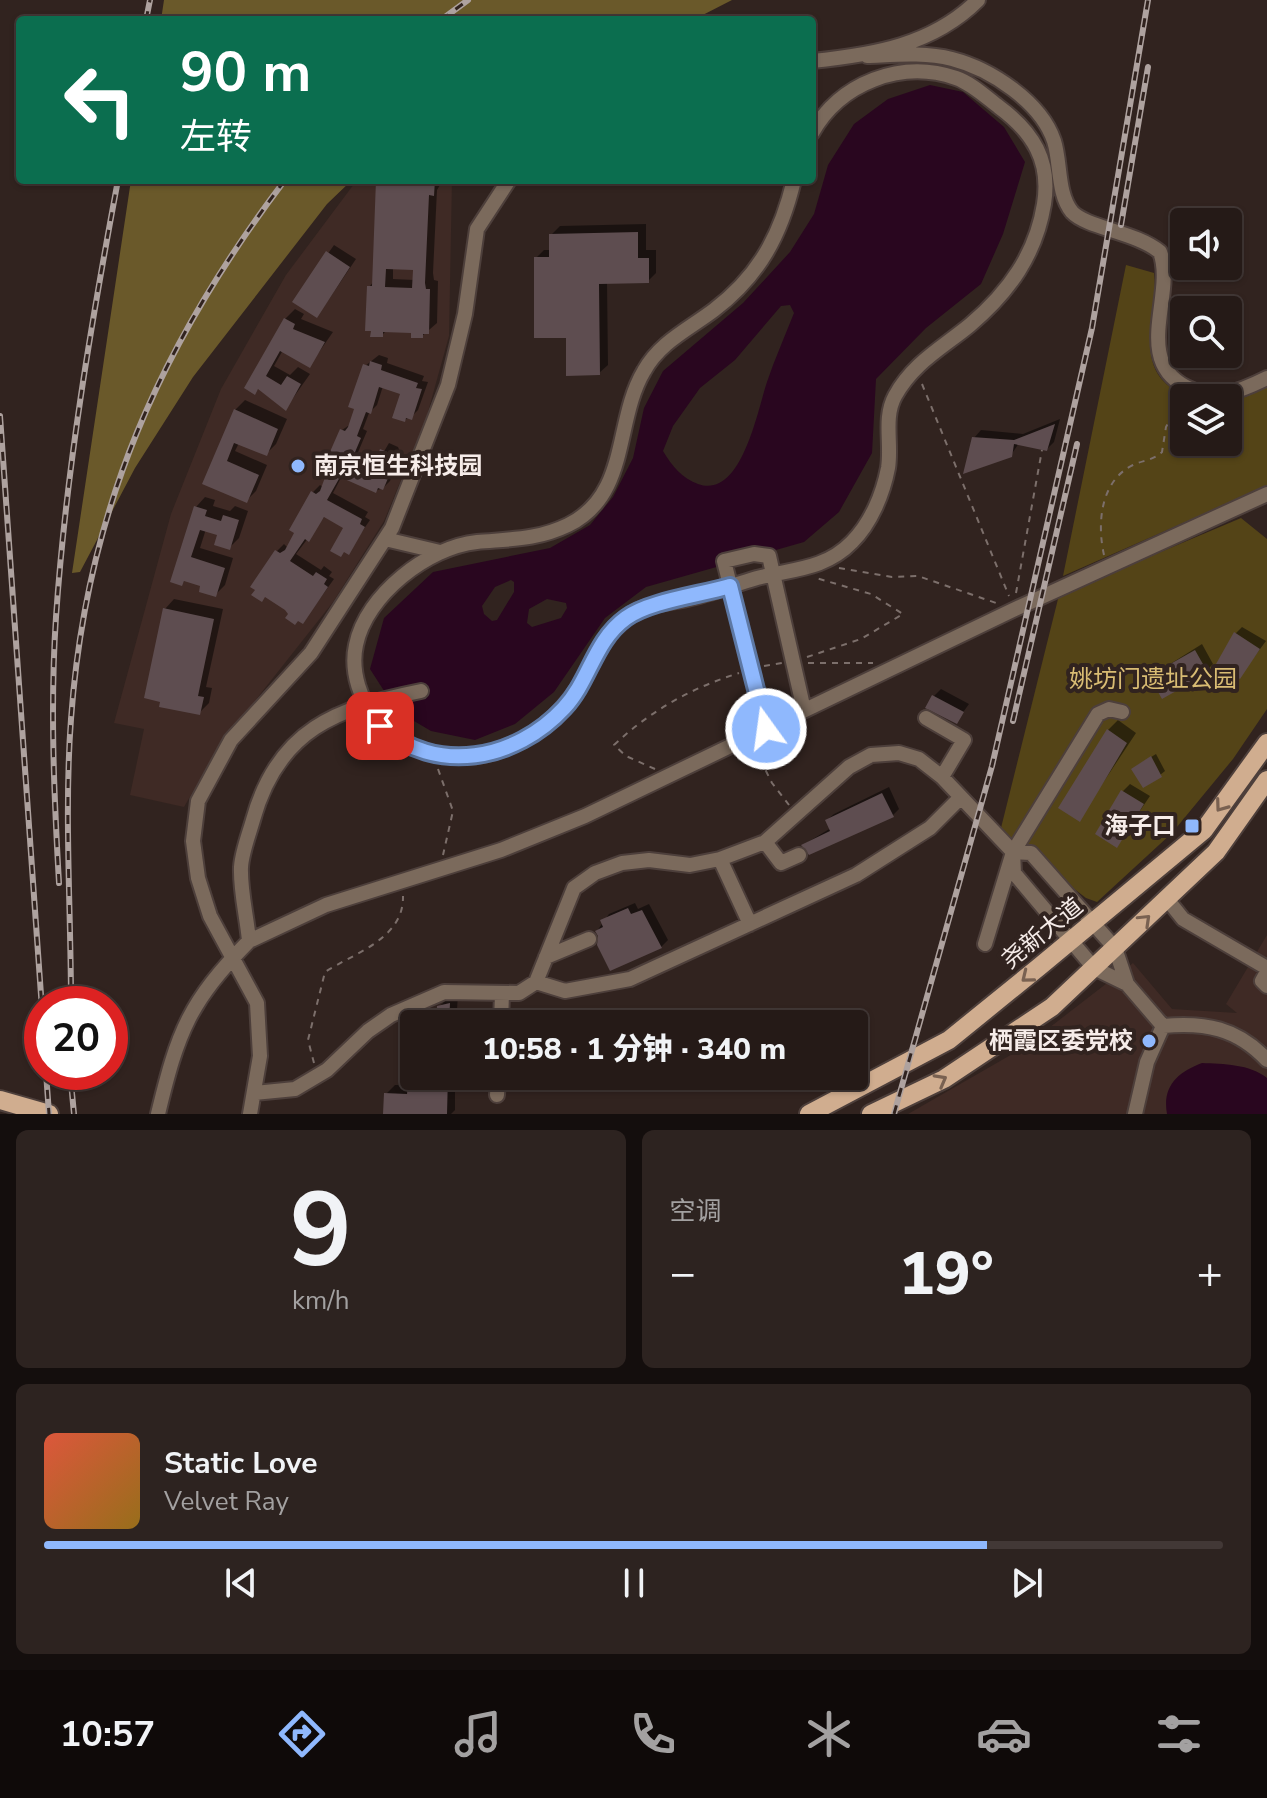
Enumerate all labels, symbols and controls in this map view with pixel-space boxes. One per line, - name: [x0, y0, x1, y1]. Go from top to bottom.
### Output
- text: 90 m: [180, 34, 311, 111]
- icon: left: [48, 48, 152, 152]
- text: 左转: [180, 113, 252, 162]
- map controls: [1170, 208, 1242, 456]
- button: sound: [1170, 208, 1242, 280]
- button: search: [1170, 296, 1242, 368]
- button: layers: [1170, 384, 1242, 456]
- place label: 南京恒生科技园: [314, 450, 482, 482]
- marker: 南京恒生科技园: [289, 457, 307, 475]
- park label: 姚坊门遗址公园: [1069, 663, 1237, 695]
- position arrow: [724, 687, 808, 771]
- pin: [346, 692, 414, 760]
- icon: arrive: [358, 704, 402, 748]
- one-way arrow: [1217, 797, 1231, 812]
- place label: 海子口: [1104, 810, 1176, 842]
- marker: 海子口: [1183, 817, 1201, 835]
- street label: 尧新大道: [995, 890, 1089, 976]
- one-way arrow: [1135, 915, 1150, 929]
- one-way arrow: [1022, 967, 1036, 982]
- speed limit sign: 20: [24, 986, 128, 1090]
- place label: 栖霞区委党校: [989, 1025, 1133, 1057]
- text: 10:58 · 1 分钟 · 340 m: [482, 1029, 786, 1070]
- marker: 栖霞区委党校: [1140, 1032, 1158, 1050]
- one-way arrow: [932, 1074, 946, 1090]
- text: 9: [290, 1160, 352, 1302]
- text: 空调: [670, 1194, 722, 1229]
- text: 19°: [899, 1233, 994, 1315]
- text: −: [670, 1244, 696, 1304]
- text: +: [1197, 1244, 1223, 1304]
- text: km/h: [292, 1283, 349, 1318]
- text: Static Love: [164, 1443, 318, 1484]
- text: Velvet Ray: [164, 1484, 289, 1519]
- icon: previous: [219, 1561, 263, 1605]
- icon: pause: [612, 1561, 656, 1605]
- icon: next: [1005, 1561, 1049, 1605]
- icon: directions: [274, 1706, 330, 1762]
- icon: music: [450, 1706, 506, 1762]
- icon: phone: [625, 1706, 681, 1762]
- icon: climate: [801, 1706, 857, 1762]
- icon: car: [976, 1706, 1032, 1762]
- icon: filters: [1151, 1706, 1207, 1762]
- text: 10:57: [60, 1710, 155, 1759]

